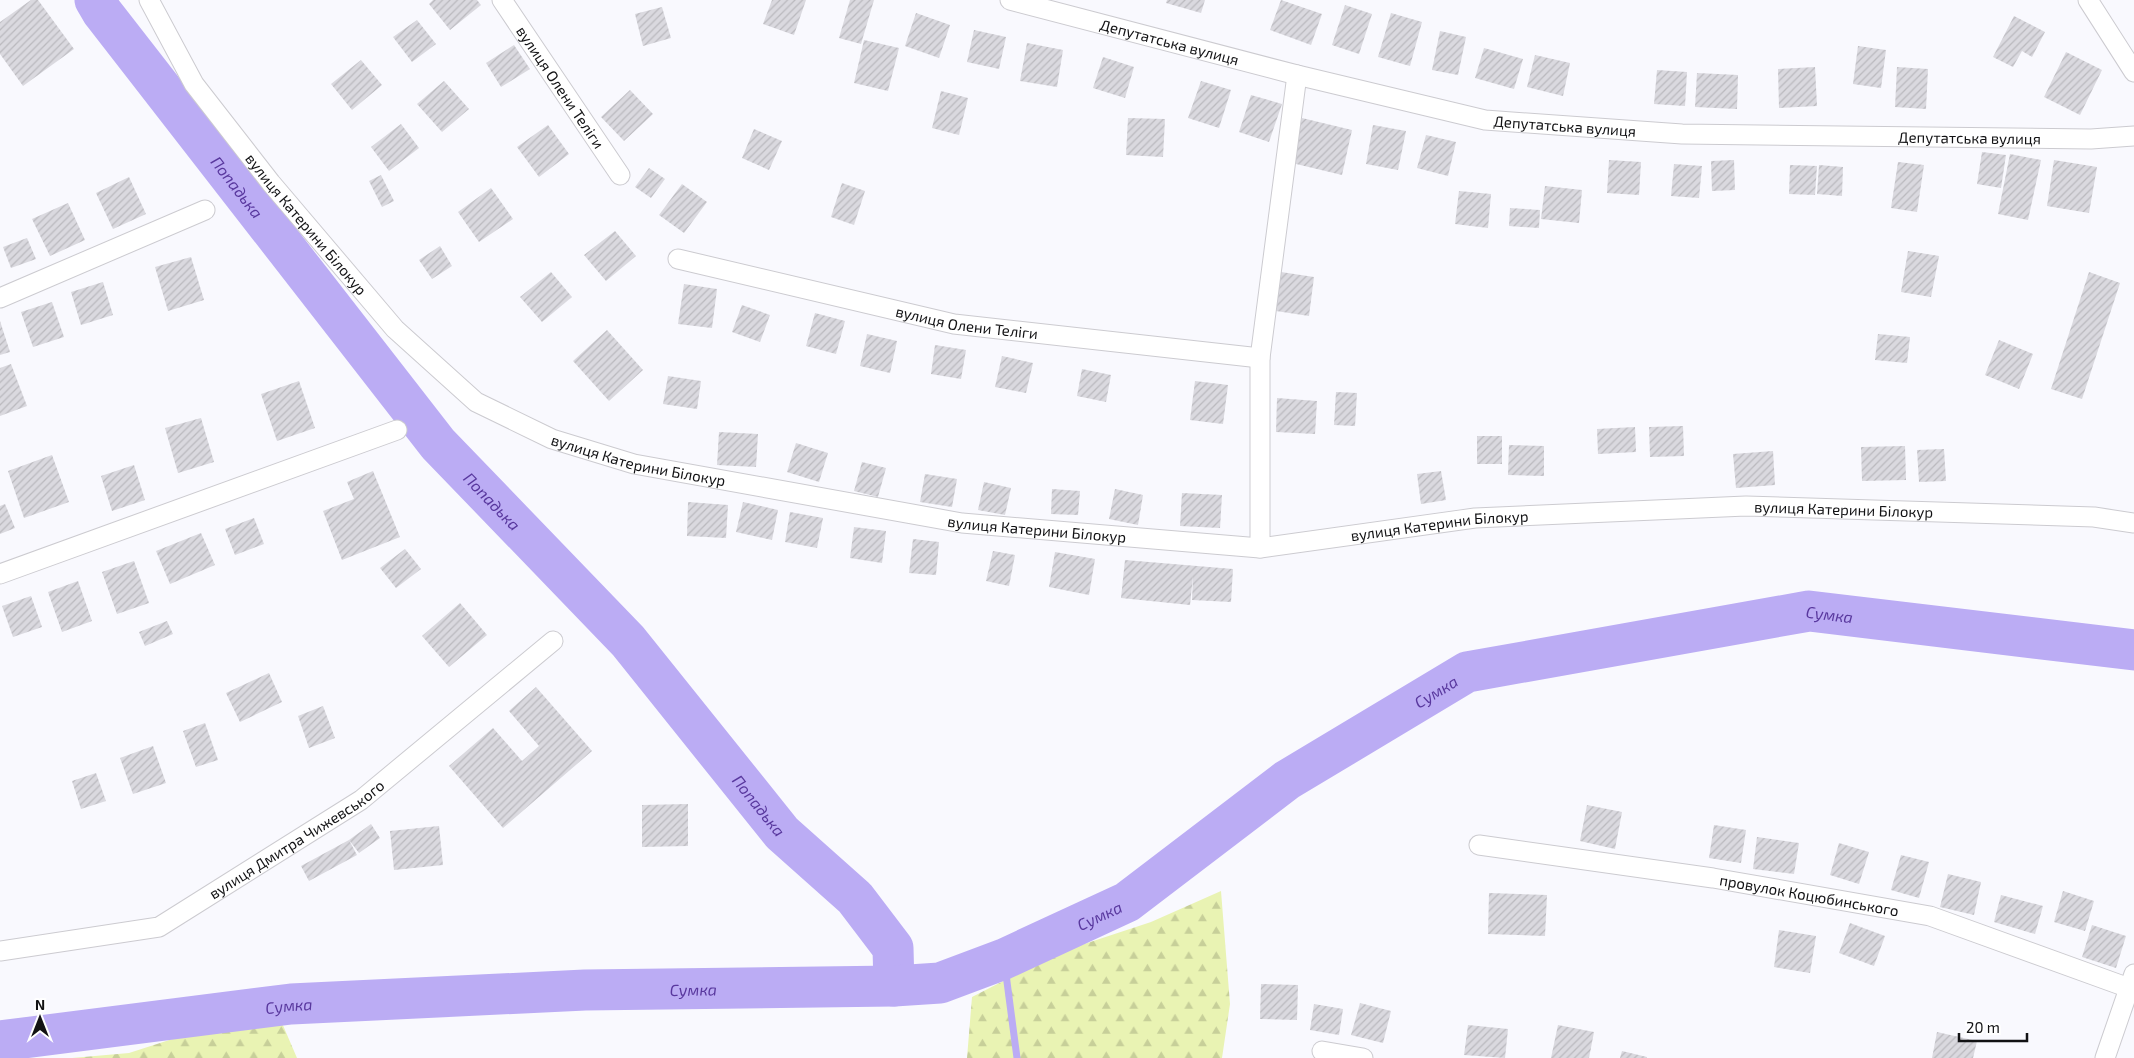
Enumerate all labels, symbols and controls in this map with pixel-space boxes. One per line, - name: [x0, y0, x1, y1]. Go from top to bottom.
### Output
- street label: Депутатська вулиця: [1098, 15, 1241, 68]
- street label: вулиця Олени Теліги: [513, 22, 608, 152]
- street label: Депутатська вулиця: [1493, 112, 1637, 140]
- street label: Депутатська вулиця: [1898, 128, 2041, 148]
- street label: вулиця Катерини Білокур: [242, 150, 371, 298]
- water label: Попадька: [208, 152, 268, 221]
- street label: вулиця Олени Теліги: [894, 302, 1039, 342]
- street label: вулиця Катерини Білокур: [549, 430, 727, 489]
- water label: Попадька: [460, 468, 525, 534]
- street label: вулиця Катерини Білокур: [1754, 497, 1934, 522]
- street label: вулиця Катерини Білокур: [1349, 507, 1529, 544]
- street label: вулиця Катерини Білокур: [946, 512, 1127, 546]
- water label: Сумка: [1805, 601, 1854, 626]
- water label: Сумка: [1410, 671, 1461, 711]
- water label: Попадька: [729, 770, 790, 839]
- street label: вулиця Дмитра Чижевського: [206, 776, 388, 902]
- street label: провулок Коцюбинського: [1718, 870, 1900, 919]
- water label: Сумка: [1074, 896, 1125, 933]
- water label: Сумка: [670, 979, 717, 998]
- north arrow: [15, 993, 65, 1043]
- water label: Сумка: [264, 993, 313, 1017]
- text: N: [35, 996, 45, 1013]
- scale bar: [1959, 1010, 2026, 1042]
- text: 20 m: [1966, 1018, 2000, 1036]

